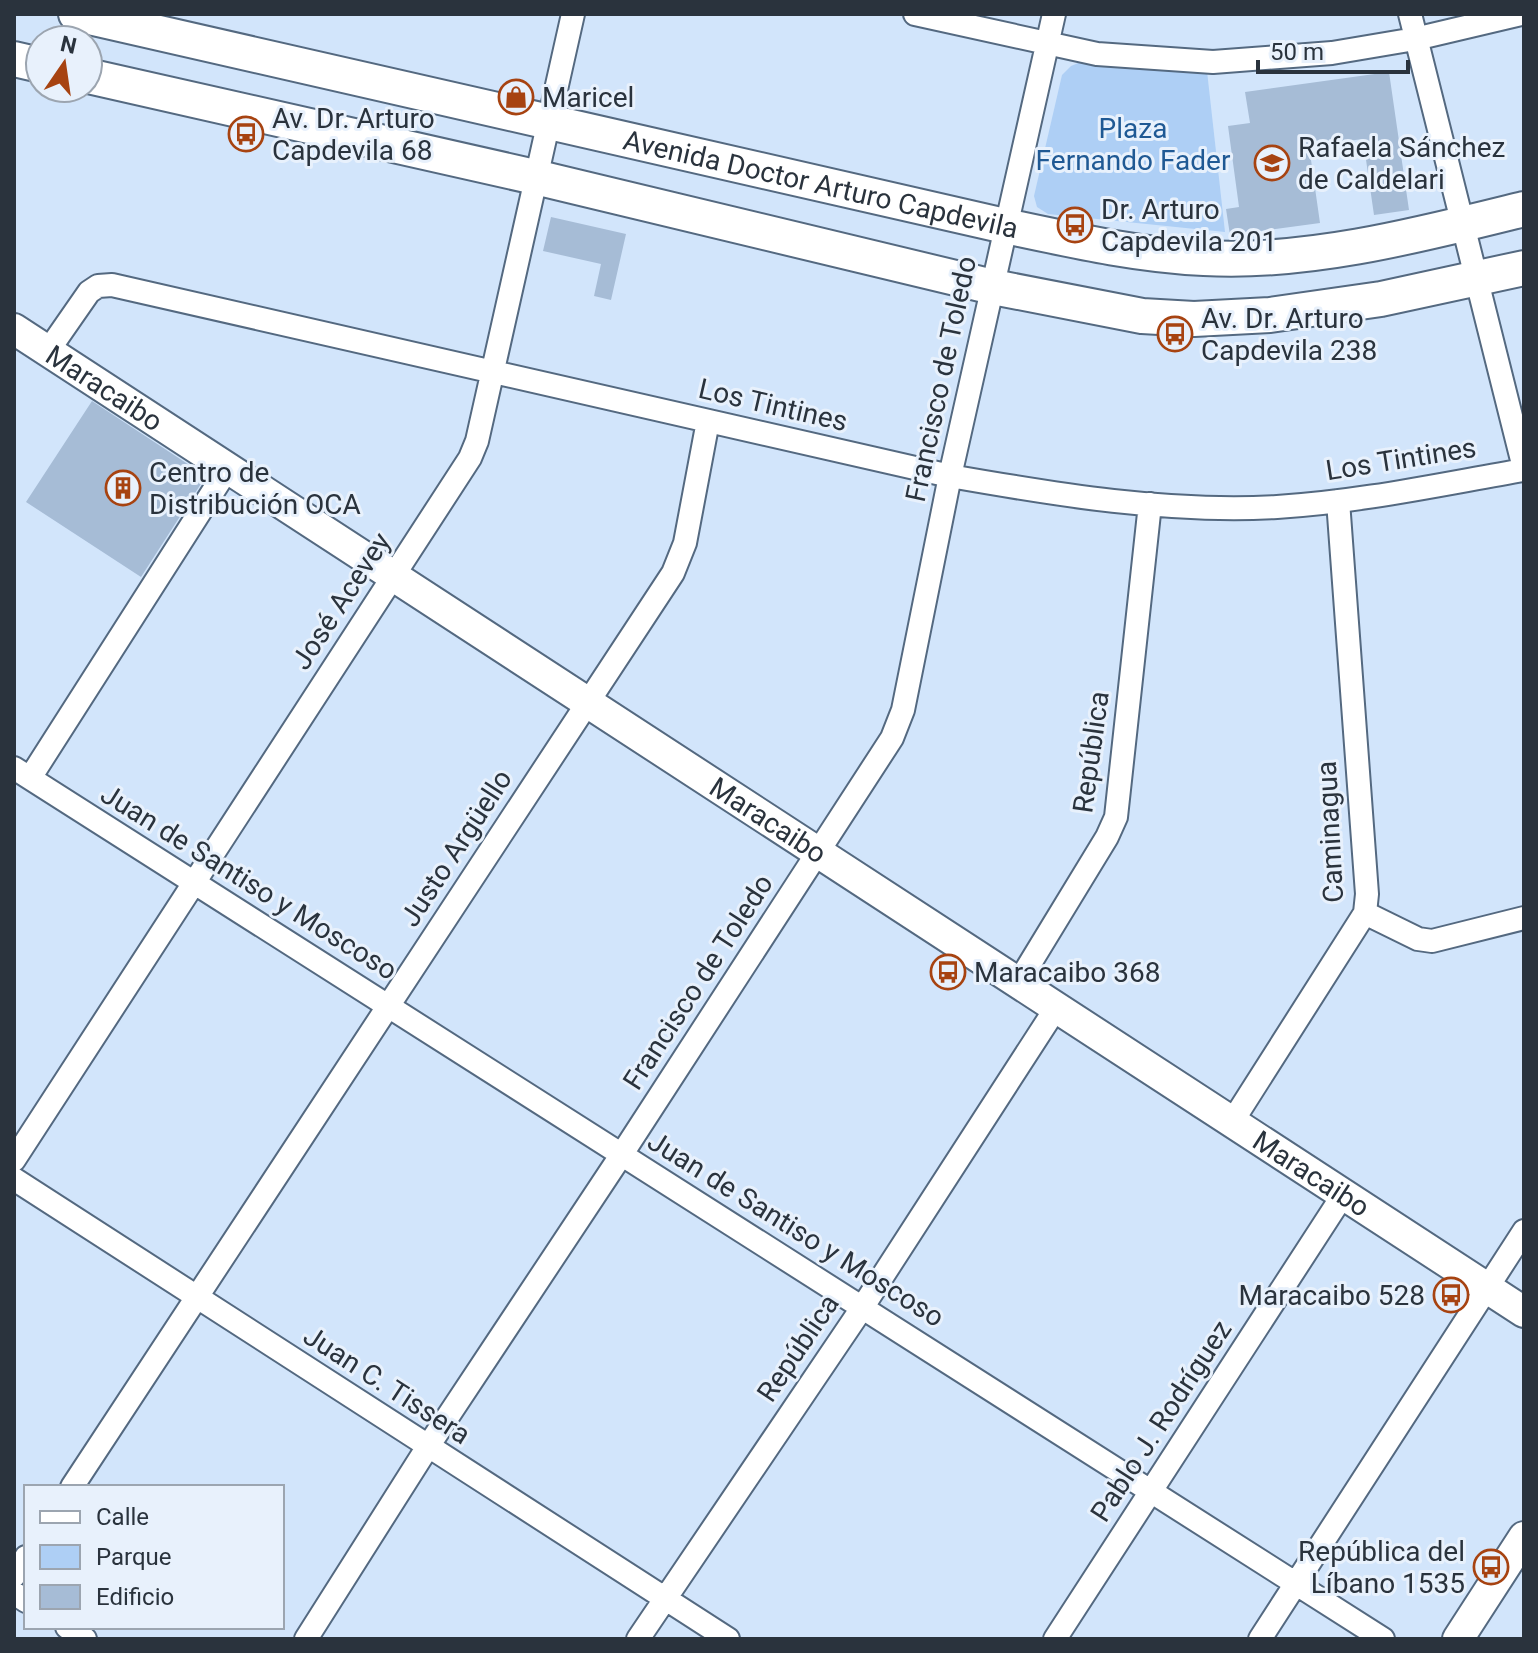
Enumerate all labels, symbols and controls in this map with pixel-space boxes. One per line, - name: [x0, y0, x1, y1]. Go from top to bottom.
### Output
- north arrow: [24, 24, 104, 104]
- scale bar: [1258, 24, 1408, 74]
- text: N: [58, 31, 79, 59]
- text: 50 m: [1270, 38, 1324, 66]
- shop icon: Maricel: [497, 78, 535, 116]
- place label: Maricel: [542, 81, 634, 114]
- place label: Av. Dr. Arturo Capdevila 68: [272, 102, 435, 167]
- park label: Plaza Fernando Fader: [1036, 112, 1231, 177]
- bus stop icon: Av. Dr. Arturo Capdevila 68: [227, 115, 265, 153]
- street label: Avenida Doctor Arturo Capdevila: [620, 123, 1021, 245]
- place label: Rafaela Sánchez de Caldelari: [1298, 131, 1505, 196]
- school or university icon: Rafaela Sánchez de Caldelari: [1253, 144, 1291, 182]
- place label: Dr. Arturo Capdevila 201: [1101, 193, 1277, 258]
- bus stop icon: Dr. Arturo Capdevila 201: [1056, 206, 1094, 244]
- street label: Francisco de Toledo: [899, 253, 983, 505]
- place label: Av. Dr. Arturo Capdevila 238: [1201, 302, 1377, 367]
- bus stop icon: Av. Dr. Arturo Capdevila 238: [1156, 315, 1194, 353]
- street label: Maracaibo: [40, 338, 169, 438]
- street label: Los Tintines: [695, 372, 851, 438]
- street label: Los Tintines: [1324, 431, 1478, 487]
- place label: Centro de Distribución OCA: [149, 456, 361, 521]
- building icon: Centro de Distribución OCA: [104, 469, 142, 507]
- street label: José Acevey: [285, 526, 397, 676]
- street label: República: [1066, 689, 1116, 815]
- street label: Caminagua: [1310, 760, 1350, 904]
- street label: Justo Argüello: [393, 763, 519, 933]
- street label: Maracaibo: [704, 770, 833, 870]
- street label: Juan de Santiso y Moscoso: [95, 777, 403, 987]
- street label: Francisco de Toledo: [616, 868, 780, 1096]
- bus stop icon: Maracaibo 368: [929, 953, 967, 991]
- place label: Maracaibo 368: [974, 956, 1160, 989]
- street label: Juan de Santiso y Moscoso: [642, 1124, 950, 1334]
- street label: Maracaibo: [1247, 1124, 1376, 1223]
- bus stop icon: Maracaibo 528: [1432, 1276, 1470, 1314]
- place label: Maracaibo 528: [1239, 1279, 1425, 1312]
- street label: República: [750, 1288, 846, 1408]
- street label: Pablo J. Rodríguez: [1084, 1314, 1238, 1528]
- street label: Juan C. Tissera: [298, 1319, 476, 1451]
- legend: [24, 1485, 284, 1629]
- text: Calle: [96, 1503, 149, 1531]
- place label: República del Líbano 1535: [1298, 1535, 1465, 1600]
- text: Parque: [96, 1543, 172, 1571]
- bus stop icon: República del Líbano 1535: [1472, 1548, 1510, 1586]
- text: Edificio: [96, 1583, 174, 1611]

